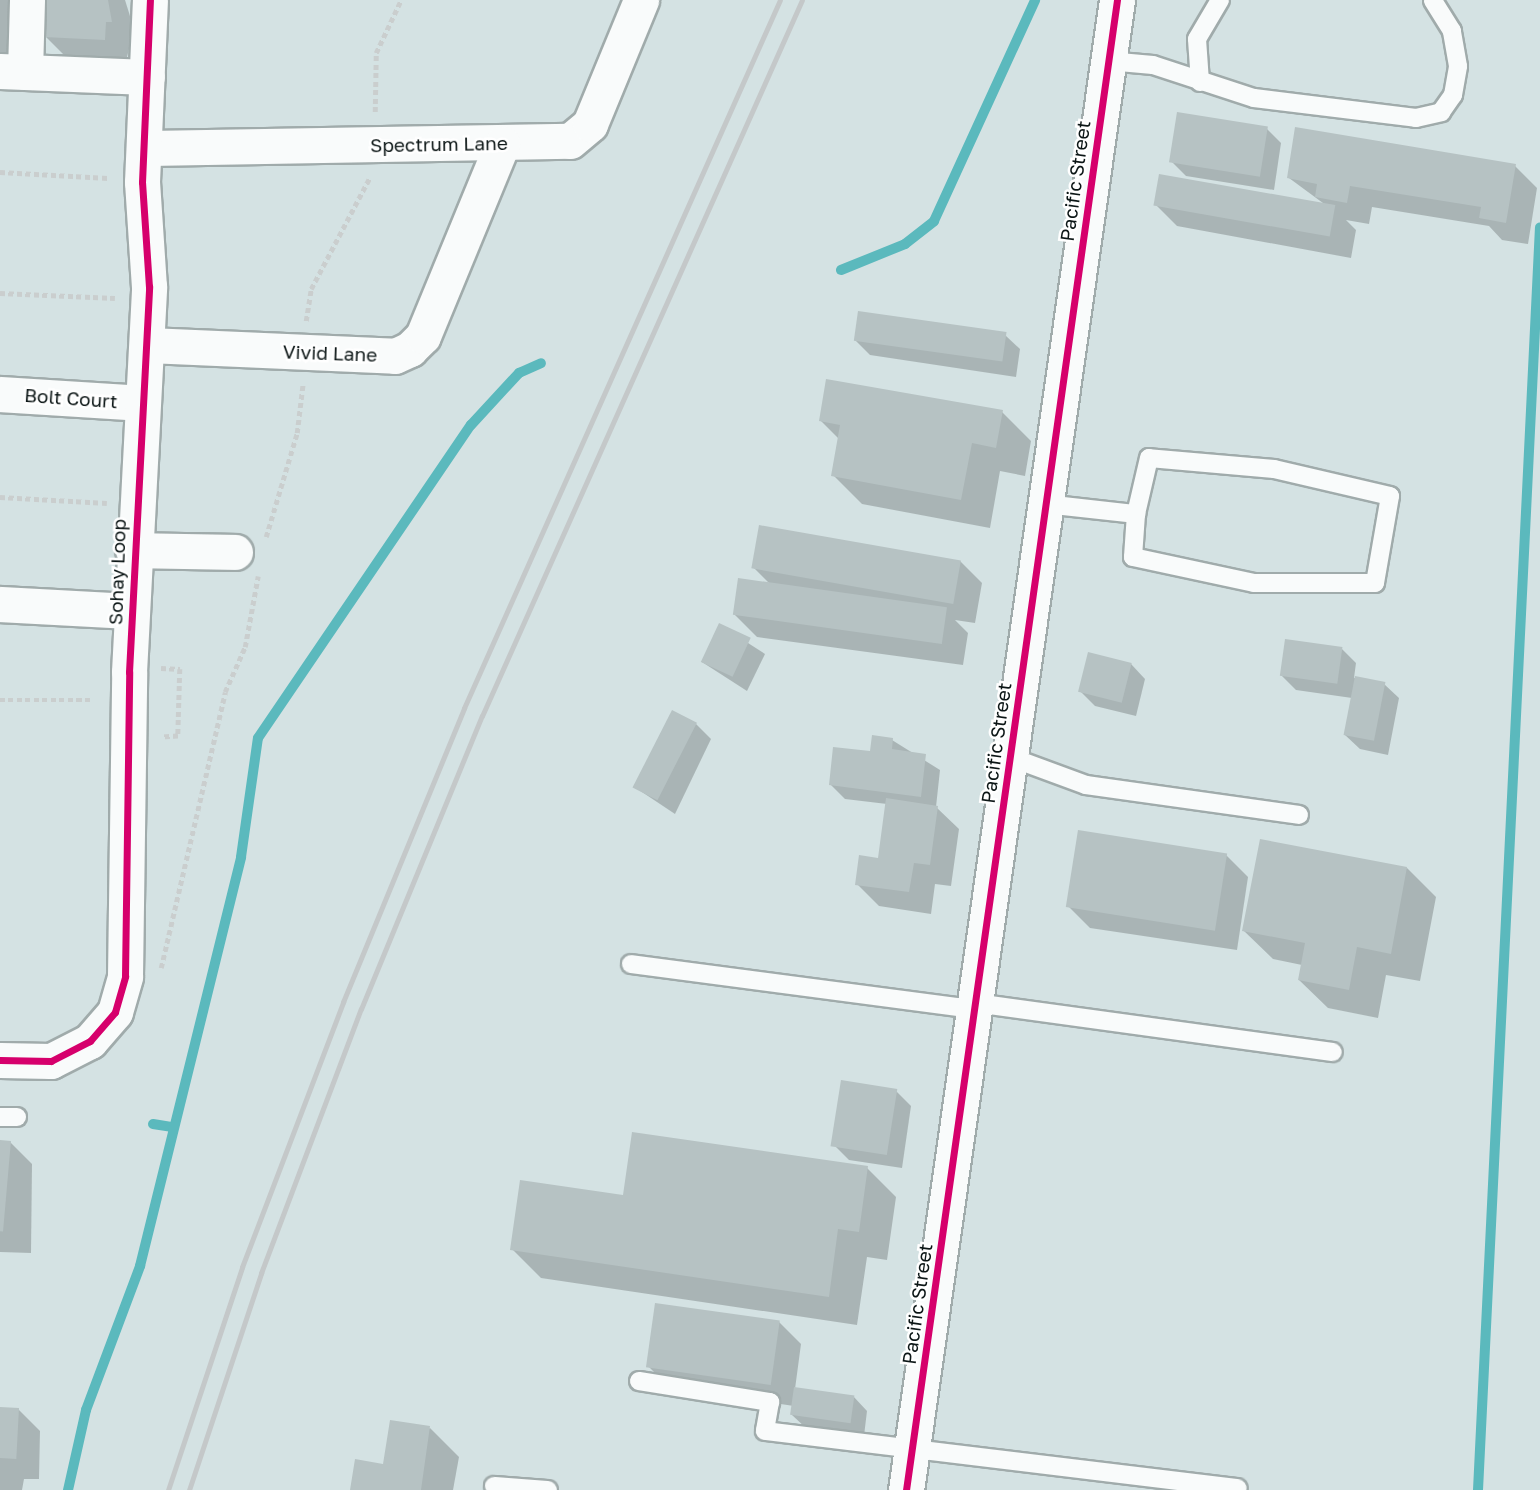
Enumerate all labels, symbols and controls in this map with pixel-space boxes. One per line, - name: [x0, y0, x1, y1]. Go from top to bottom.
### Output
- street label: Pacific Street: [1055, 119, 1095, 243]
- street label: Spectrum Lane: [370, 131, 508, 157]
- street label: Vivid Lane: [282, 340, 378, 366]
- street label: Bolt Court: [24, 383, 118, 413]
- street label: Sohay Loop: [104, 519, 130, 625]
- street label: Pacific Street: [976, 681, 1016, 805]
- street label: Pacific Street: [897, 1242, 937, 1366]

